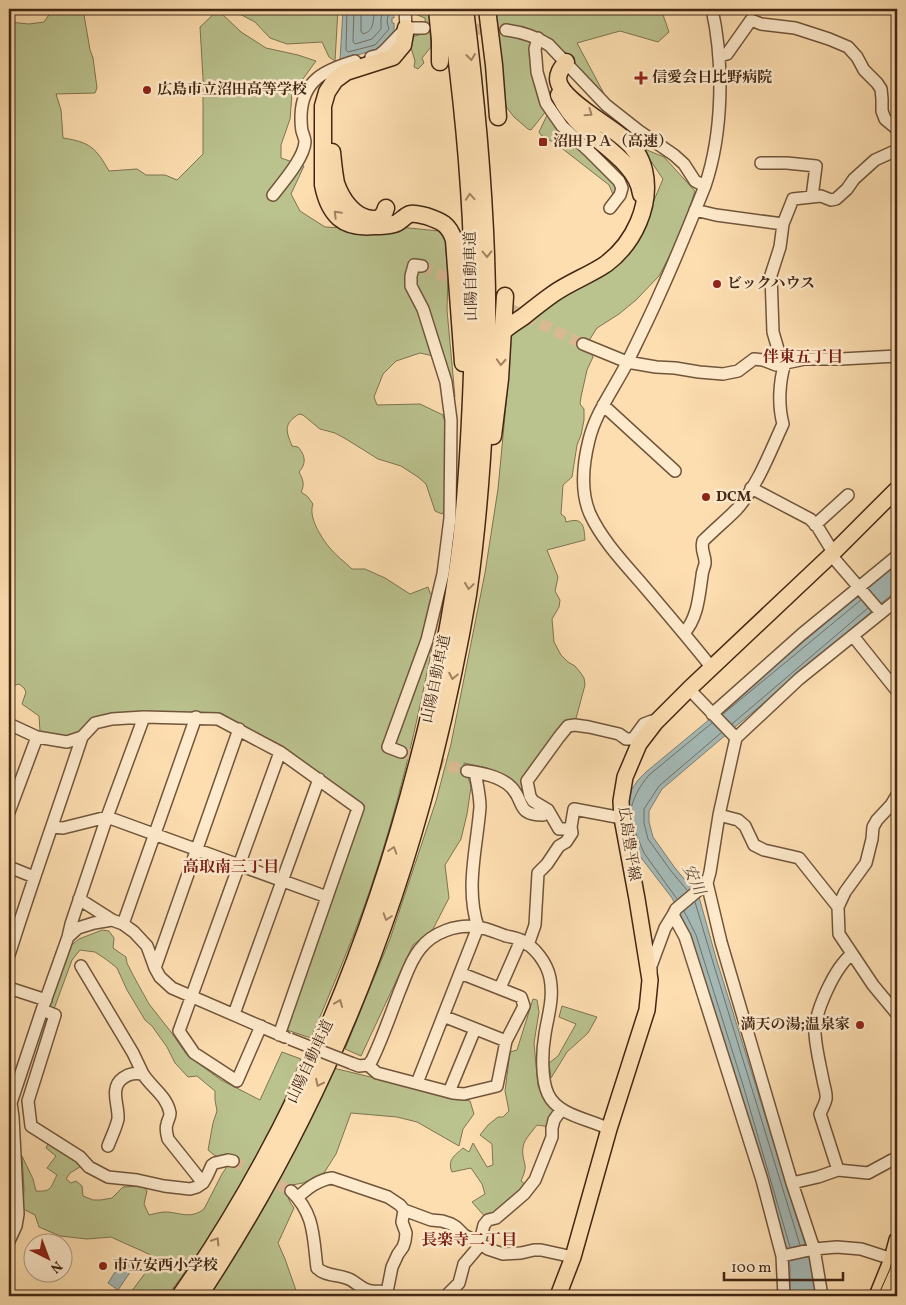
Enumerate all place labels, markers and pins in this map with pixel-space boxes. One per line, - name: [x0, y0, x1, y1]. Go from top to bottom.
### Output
- place label: 信愛会日比野病院: [652, 68, 772, 89]
- marker: 信愛会日比野病院: [634, 71, 648, 85]
- place label: 広島市立沼田高等学校: [157, 80, 307, 101]
- marker: 広島市立沼田高等学校: [141, 84, 153, 96]
- place label: 沼田ＰＡ（高速）: [553, 132, 673, 153]
- marker: 沼田ＰＡ（高速）: [537, 136, 549, 148]
- place label: ビックハウス: [727, 274, 815, 295]
- marker: ビックハウス: [711, 278, 723, 290]
- place label: DCM: [716, 487, 752, 508]
- marker: DCM: [700, 491, 712, 503]
- place label: 満天の湯;温泉家: [741, 1015, 850, 1036]
- marker: 満天の湯;温泉家: [854, 1019, 866, 1031]
- place label: 市立安西小学校: [113, 1256, 218, 1277]
- marker: 市立安西小学校: [97, 1260, 109, 1272]

